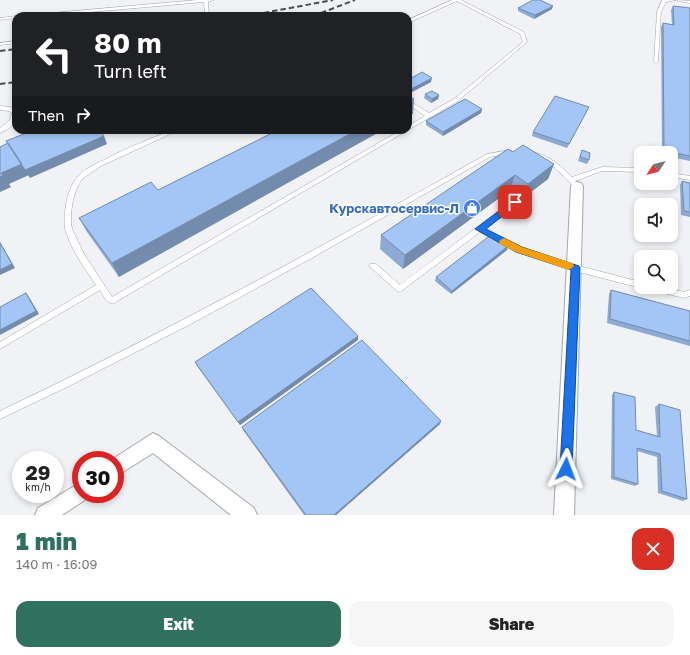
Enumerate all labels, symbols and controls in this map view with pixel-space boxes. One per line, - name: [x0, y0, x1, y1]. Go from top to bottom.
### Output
- text: 80 m: [94, 26, 162, 59]
- icon: left: [28, 28, 80, 80]
- text: Turn left: [94, 60, 167, 82]
- icon: right: [72, 104, 94, 126]
- text: Then: [28, 106, 64, 124]
- north arrow: [634, 146, 678, 190]
- map controls: [634, 146, 678, 294]
- pin: [498, 185, 532, 219]
- icon: arrive: [504, 191, 526, 213]
- shop icon: Курскавтосервис-Л: [462, 198, 482, 218]
- button: sound: [634, 198, 678, 242]
- place label: Курскавтосервис-Л: [329, 200, 459, 216]
- button: search: [634, 250, 678, 294]
- position arrow: [545, 448, 587, 490]
- speed limit sign: 30: [72, 451, 124, 503]
- text: 29: [26, 460, 50, 484]
- text: km/h: [25, 481, 51, 493]
- text: 1 min: [16, 526, 77, 555]
- button: close: [632, 528, 674, 570]
- text: 140 m · 16:09: [16, 556, 97, 572]
- button: Exit: [16, 601, 341, 647]
- button: Share: [349, 601, 674, 647]

